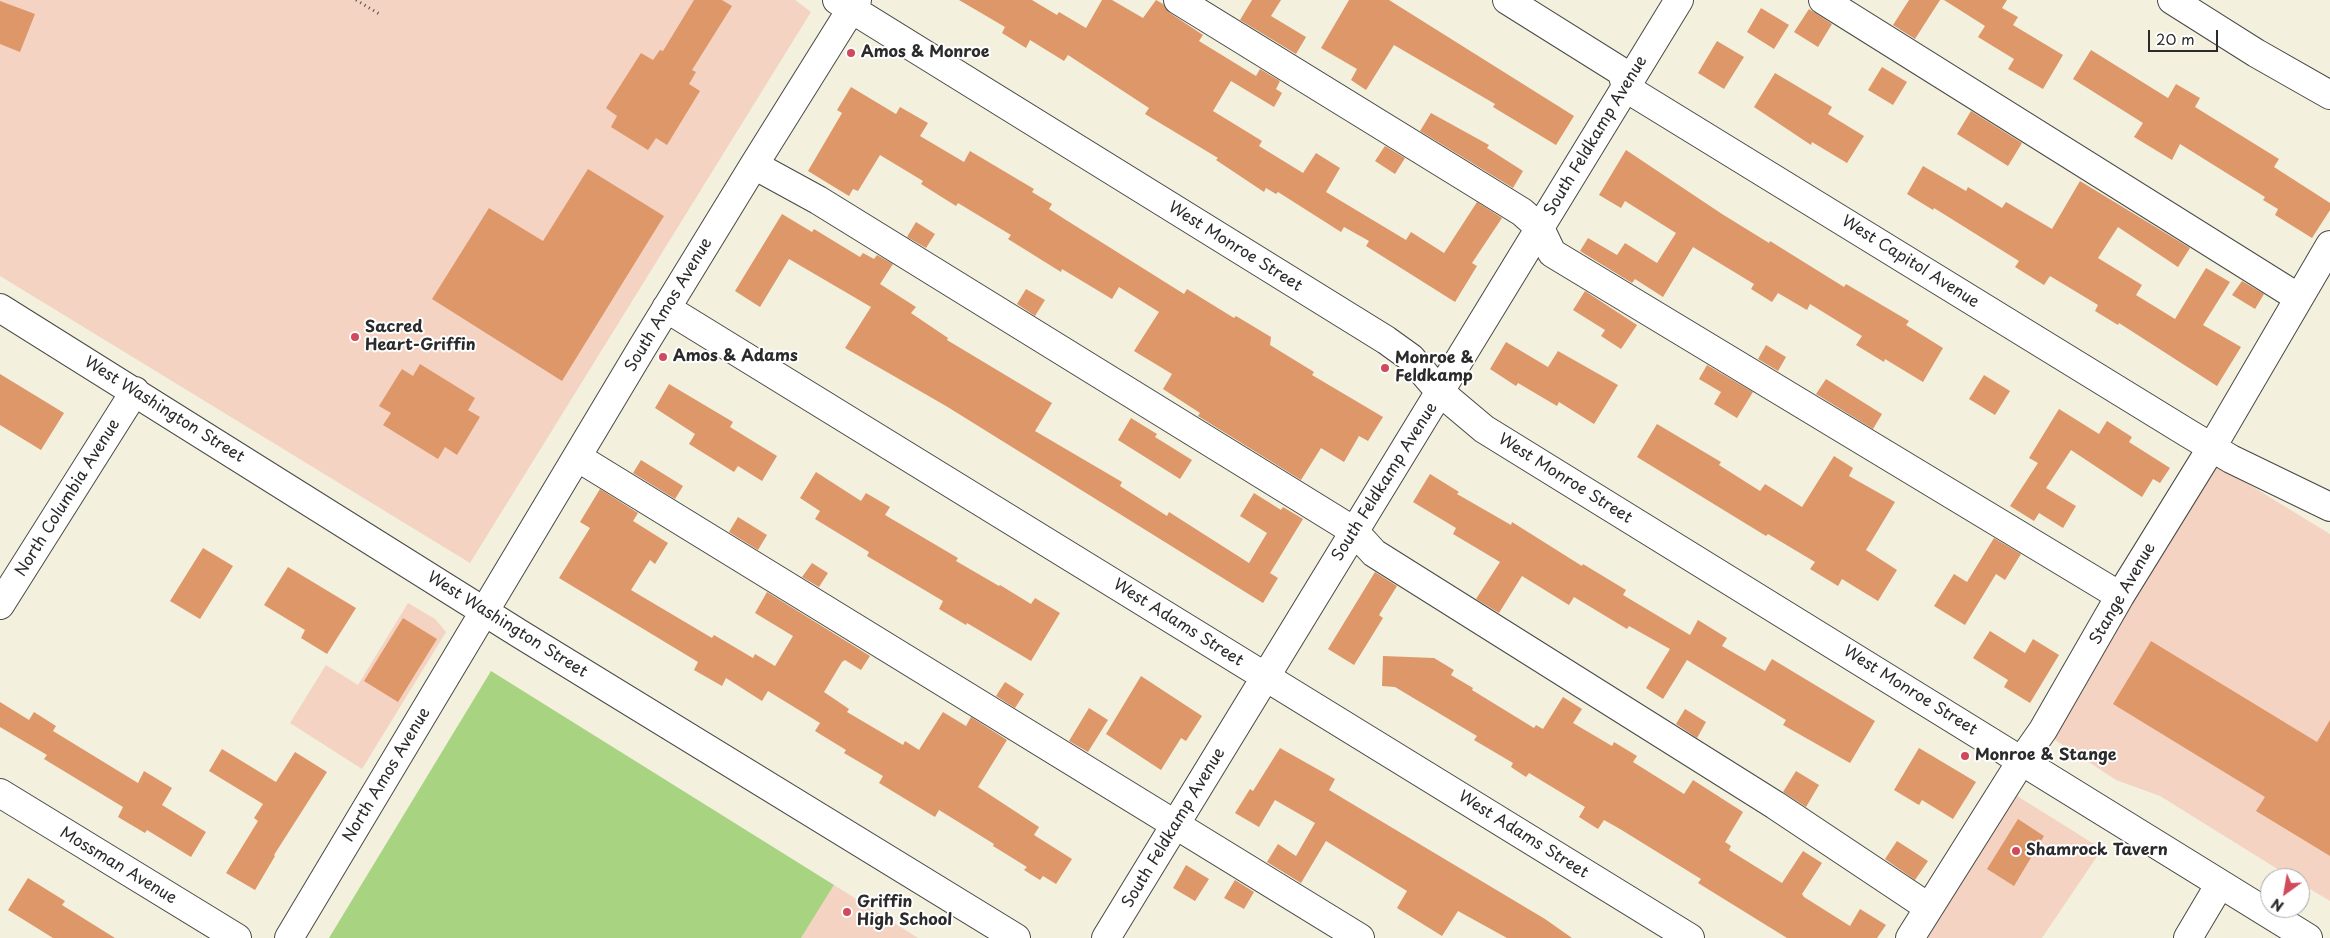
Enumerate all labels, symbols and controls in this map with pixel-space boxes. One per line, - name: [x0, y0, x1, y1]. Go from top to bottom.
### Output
- scale bar: [2150, 20, 2220, 52]
- text: 20 m: [2156, 27, 2195, 50]
- place label: Amos & Monroe: [861, 43, 990, 63]
- marker: Amos & Monroe: [845, 47, 857, 59]
- street label: South Feldkamp Avenue: [1541, 53, 1651, 219]
- street label: West Monroe Street: [1165, 198, 1305, 296]
- street label: West Capitol Avenue: [1838, 212, 1982, 312]
- street label: South Amos Avenue: [621, 235, 717, 375]
- place label: Sacred Heart-Griffin: [365, 318, 476, 356]
- marker: Sacred Heart-Griffin: [349, 331, 361, 343]
- place label: Amos & Adams: [673, 347, 798, 367]
- place label: Monroe & Feldkamp: [1395, 349, 1474, 387]
- marker: Amos & Adams: [657, 351, 669, 363]
- street label: West Washington Street: [80, 353, 248, 467]
- marker: Monroe & Feldkamp: [1379, 362, 1391, 374]
- street label: South Feldkamp Avenue: [1328, 399, 1442, 565]
- street label: North Columbia Avenue: [12, 416, 124, 580]
- street label: West Monroe Street: [1495, 430, 1635, 528]
- street label: Stange Avenue: [2086, 540, 2160, 648]
- street label: West Washington Street: [423, 568, 591, 682]
- street label: West Adams Street: [1109, 575, 1247, 671]
- street label: West Monroe Street: [1840, 642, 1980, 740]
- street label: North Amos Avenue: [339, 704, 435, 846]
- street label: South Feldkamp Avenue: [1119, 745, 1229, 911]
- place label: Monroe & Stange: [1975, 746, 2116, 766]
- marker: Monroe & Stange: [1959, 750, 1971, 762]
- street label: West Adams Street: [1454, 787, 1592, 883]
- street label: Mossman Avenue: [56, 824, 180, 908]
- place label: Shamrock Tavern: [2026, 841, 2168, 861]
- marker: Shamrock Tavern: [2010, 845, 2022, 857]
- north arrow: [2260, 868, 2310, 918]
- place label: Griffin High School: [857, 893, 952, 931]
- text: N: [2267, 893, 2288, 917]
- marker: Griffin High School: [841, 906, 853, 918]

